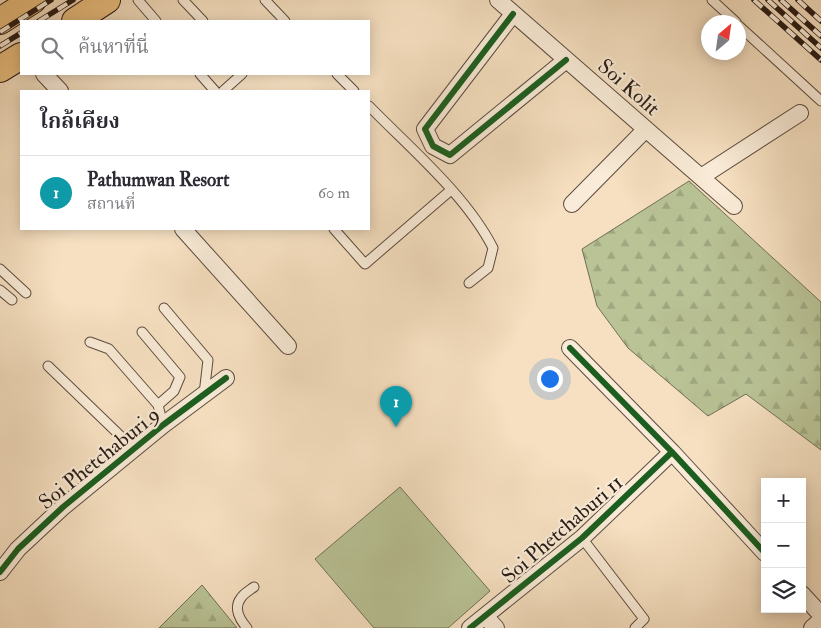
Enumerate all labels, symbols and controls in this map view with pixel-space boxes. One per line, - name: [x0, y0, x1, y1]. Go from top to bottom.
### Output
- north arrow: [701, 15, 746, 60]
- search box: [20, 20, 370, 75]
- icon: search: [38, 34, 66, 62]
- text: ค้นหาที่นี่: [78, 35, 149, 59]
- street label: Soi Kolit: [592, 53, 665, 122]
- text: ใกล้เคียง: [40, 108, 120, 135]
- text: Pathumwan Resort: [87, 168, 229, 192]
- text: 1: [53, 183, 59, 203]
- text: 60 m: [318, 183, 350, 203]
- text: สถานที่: [87, 194, 135, 214]
- your location: [537, 366, 563, 392]
- pin: 1: [380, 386, 412, 427]
- street label: Soi Phetchaburi 9: [33, 401, 165, 516]
- street label: Soi Phetchaburi 11: [496, 469, 629, 590]
- map controls: [761, 478, 806, 613]
- button: +: [761, 478, 806, 523]
- button: −: [761, 523, 806, 568]
- button: layers: [761, 568, 806, 613]

